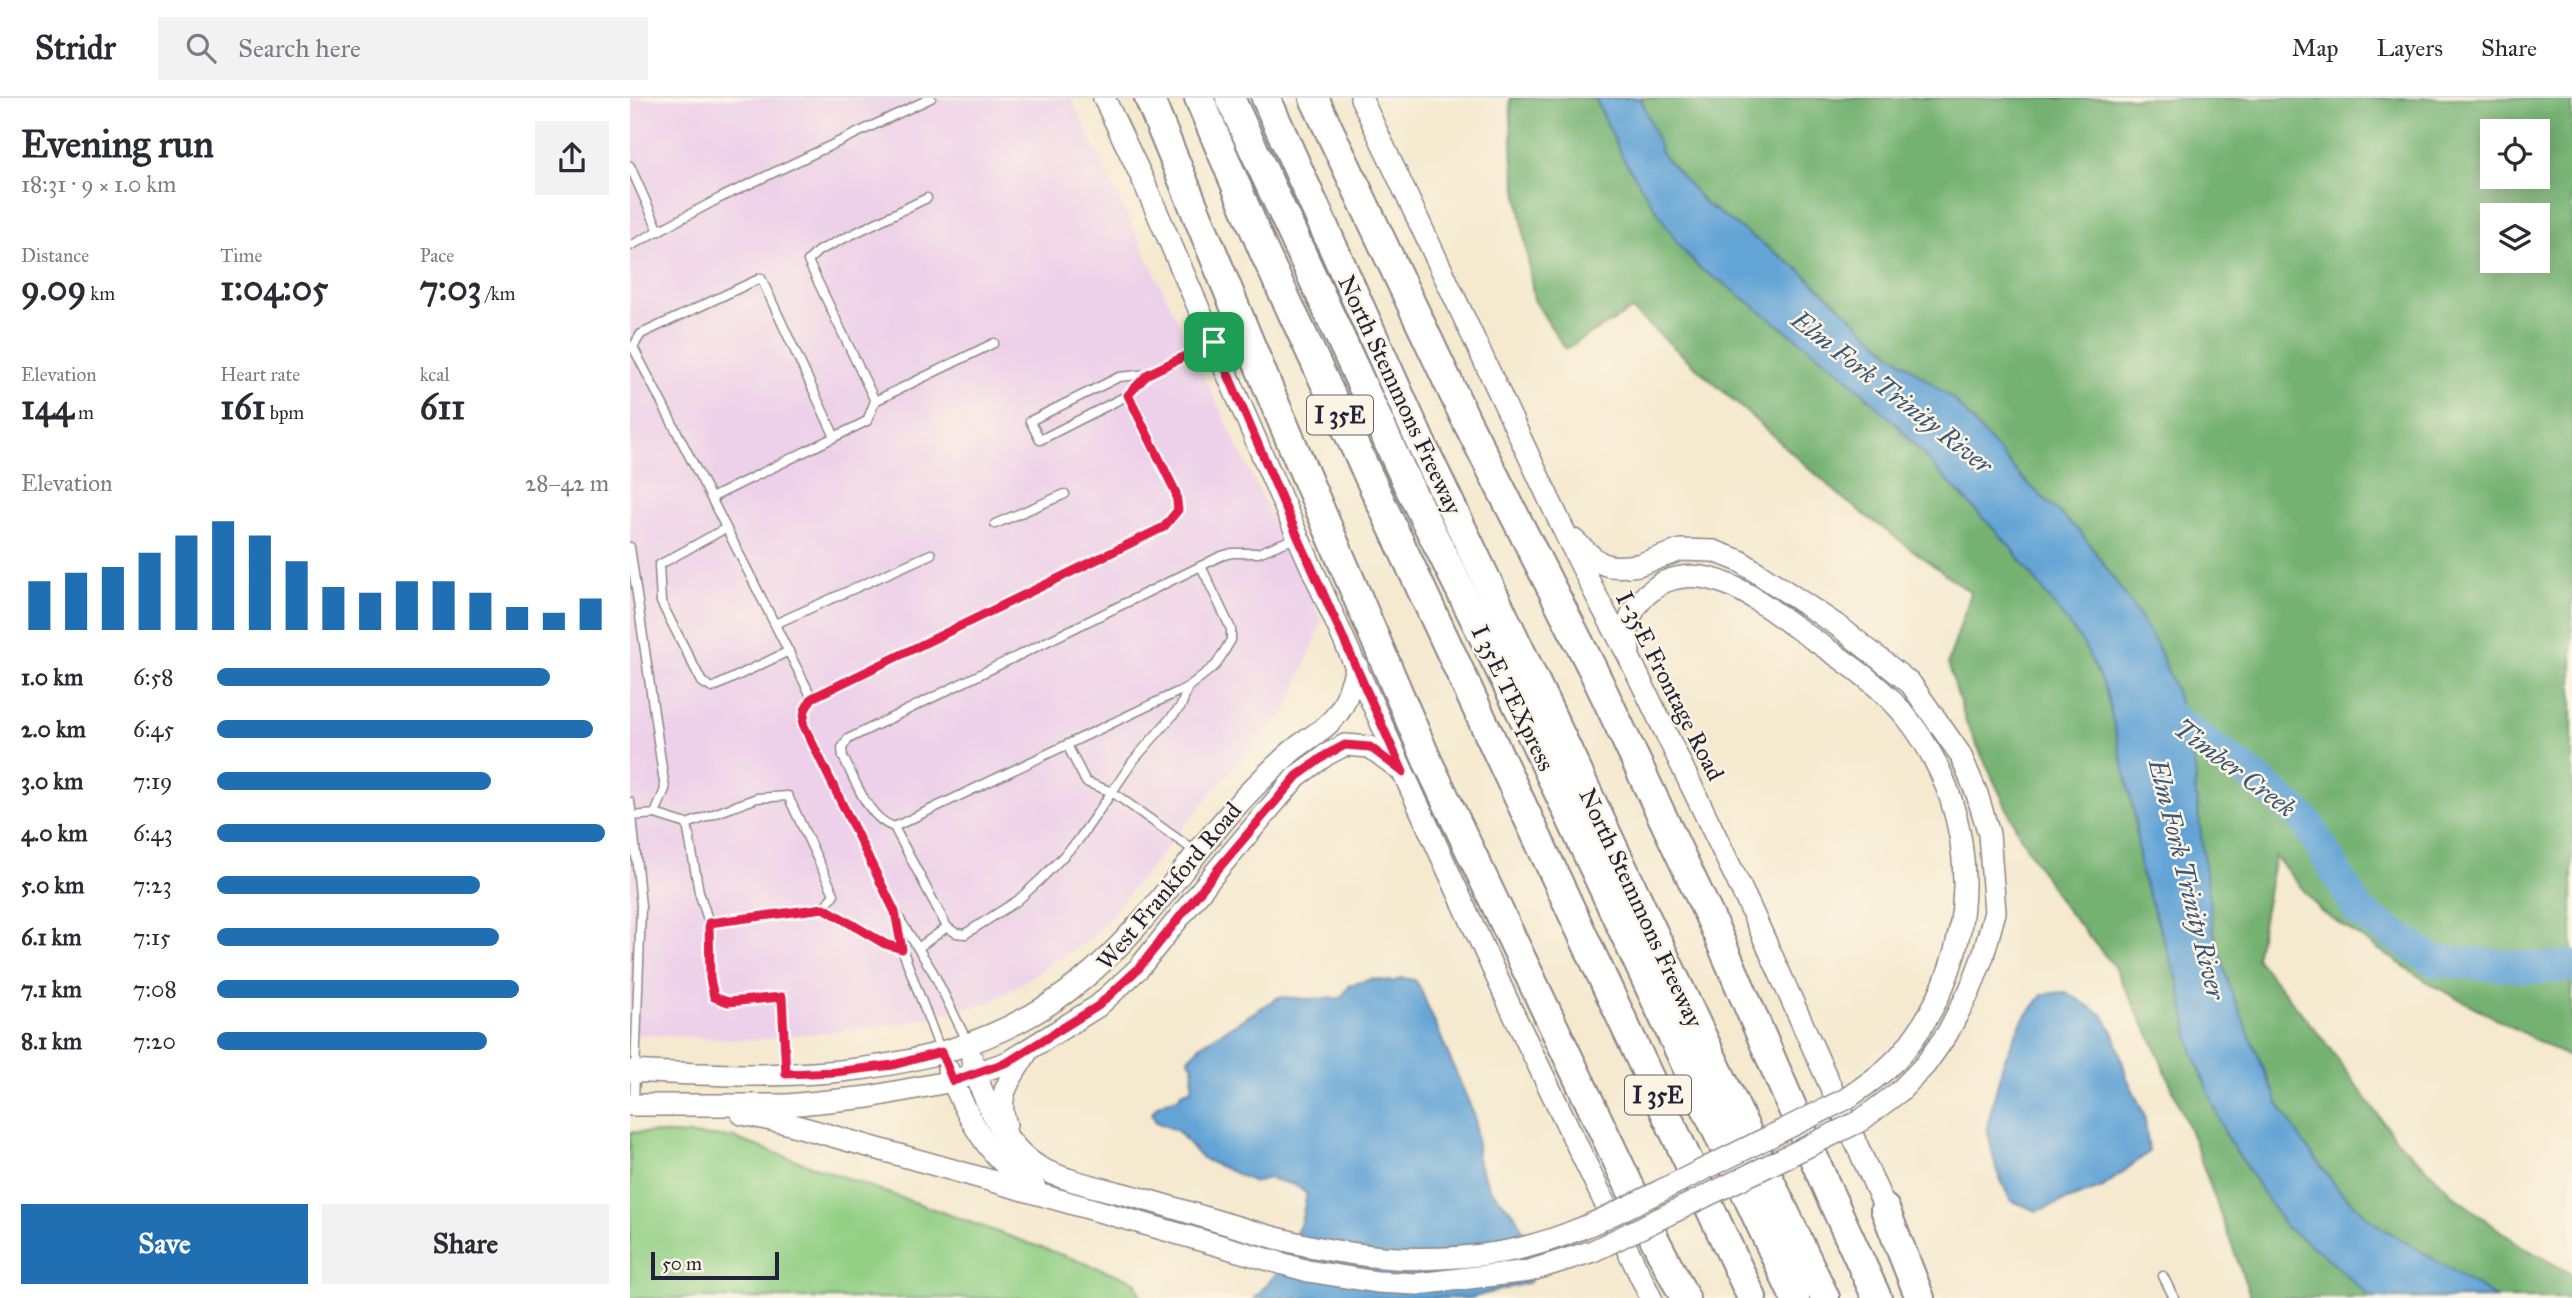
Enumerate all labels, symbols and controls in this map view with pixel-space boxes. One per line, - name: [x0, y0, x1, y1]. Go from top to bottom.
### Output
- search box: [158, 17, 648, 80]
- text: Stridr: [35, 28, 116, 68]
- icon: search: [182, 29, 220, 67]
- text: Search here: [238, 32, 361, 64]
- text: Map: [2292, 33, 2339, 63]
- text: Layers: [2377, 33, 2443, 63]
- text: Share: [2481, 33, 2537, 63]
- map controls: [2480, 119, 2550, 273]
- button: locate: [2480, 119, 2550, 189]
- text: Evening run: [21, 121, 214, 167]
- button: share: [535, 121, 609, 195]
- text: 18:31 · 9 × 1.0 km: [21, 170, 176, 198]
- button: layers: [2480, 203, 2550, 273]
- text: Distance: [21, 244, 89, 267]
- text: Time: [220, 244, 262, 267]
- text: Pace: [420, 244, 454, 267]
- text: 9.09: [21, 267, 86, 310]
- text: 1:04:05: [220, 267, 328, 310]
- text: 7:03: [420, 267, 482, 310]
- street label: North Stemmons Freeway: [1331, 271, 1469, 520]
- text: km: [86, 282, 115, 305]
- text: /km: [482, 282, 516, 305]
- water label: Elm Fork Trinity River: [1784, 303, 2000, 481]
- pin: [1184, 312, 1244, 372]
- icon: arrive: [1195, 323, 1233, 361]
- text: Elevation: [21, 363, 96, 386]
- text: Heart rate: [220, 363, 300, 386]
- text: kcal: [420, 363, 450, 386]
- text: 144: [21, 386, 74, 429]
- text: 161: [220, 386, 266, 429]
- text: 611: [420, 386, 465, 429]
- road number: I 35E: [1307, 396, 1373, 434]
- text: m: [74, 401, 94, 424]
- text: bpm: [266, 401, 304, 424]
- text: Elevation: [21, 469, 112, 497]
- text: 28–42 m: [525, 469, 609, 497]
- street label: I-35E Frontage Road: [1609, 586, 1731, 786]
- street label: I 35E TEXpress: [1465, 620, 1561, 776]
- text: 1.0 km: [21, 663, 83, 691]
- text: 6:58: [133, 663, 174, 691]
- water label: Timber Creek: [2168, 712, 2303, 824]
- text: 2.0 km: [21, 715, 86, 743]
- text: 6:45: [133, 715, 174, 743]
- water label: Elm Fork Trinity River: [2141, 754, 2233, 1004]
- text: 3.0 km: [21, 767, 83, 795]
- text: 7:19: [133, 767, 172, 795]
- street label: North Stemmons Freeway: [1572, 784, 1710, 1033]
- street label: West Frankford Road: [1090, 796, 1248, 976]
- text: 4.0 km: [21, 819, 87, 847]
- text: 6:43: [133, 819, 173, 847]
- text: 5.0 km: [21, 871, 84, 899]
- text: 7:23: [133, 871, 172, 899]
- text: 6.1 km: [21, 923, 82, 951]
- text: 7:15: [133, 923, 171, 951]
- text: 7.1 km: [21, 975, 82, 1003]
- text: 7:08: [133, 975, 177, 1003]
- text: 8.1 km: [21, 1027, 82, 1055]
- text: 7:20: [133, 1027, 176, 1055]
- road number: I 35E: [1625, 1076, 1691, 1114]
- button: Save: [21, 1204, 308, 1284]
- button: Share: [322, 1204, 609, 1284]
- scale bar: [651, 1249, 779, 1281]
- text: 50 m: [662, 1252, 702, 1275]

